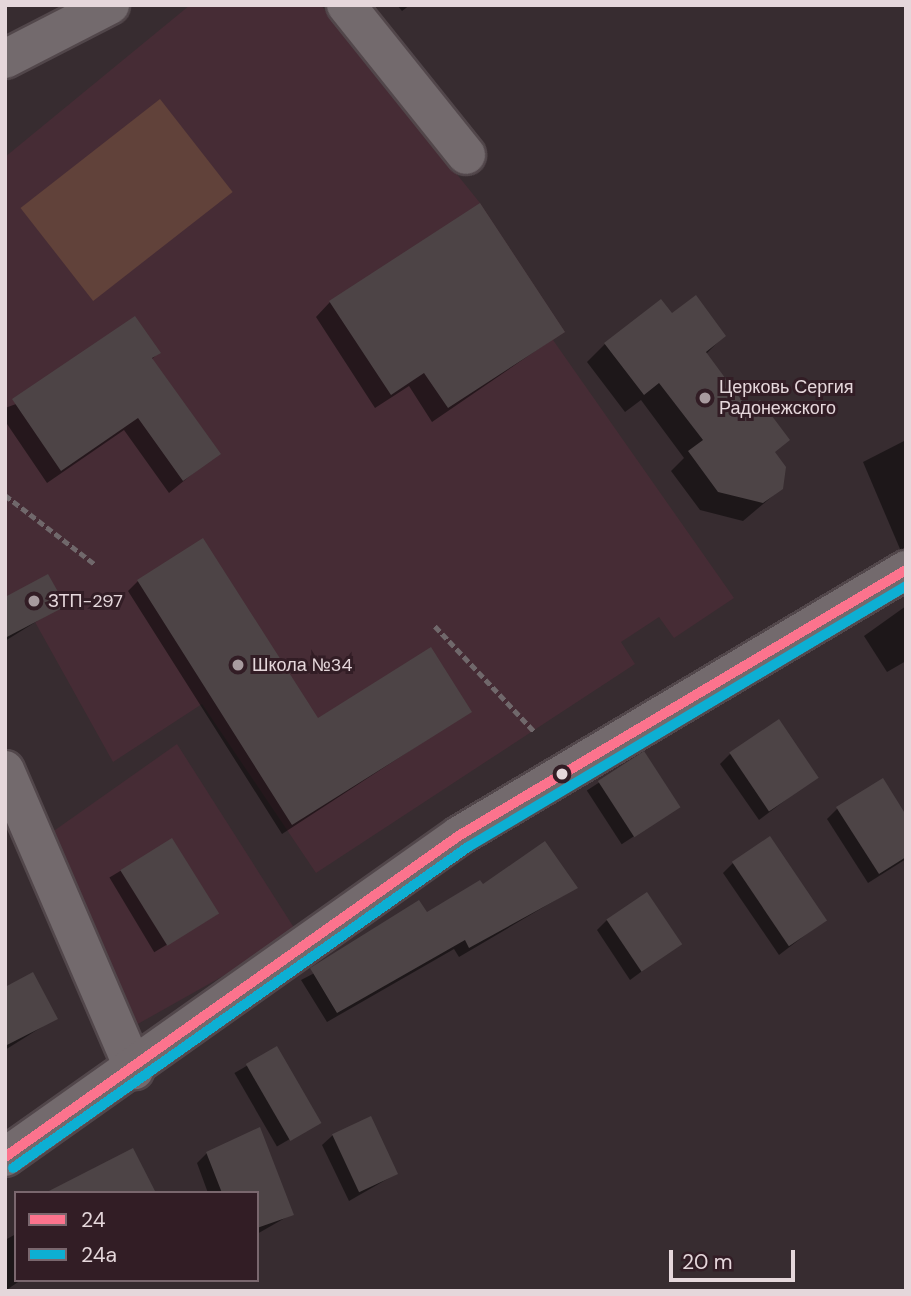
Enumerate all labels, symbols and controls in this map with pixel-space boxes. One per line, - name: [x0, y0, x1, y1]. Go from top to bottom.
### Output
- place label: Церковь Сергия Радонежского: [719, 377, 854, 420]
- marker: Церковь Сергия Радонежского: [697, 390, 713, 406]
- place label: ЗТП-297: [48, 590, 123, 612]
- marker: ЗТП-297: [26, 593, 42, 609]
- place label: Школа №34: [252, 654, 352, 676]
- marker: Школа №34: [230, 657, 246, 673]
- unlabelled marker: [555, 767, 569, 781]
- legend: [14, 1191, 259, 1282]
- text: 24: [81, 1206, 106, 1234]
- scale bar: [673, 1236, 799, 1280]
- text: 24a: [81, 1241, 117, 1269]
- text: 20 m: [682, 1248, 733, 1276]

